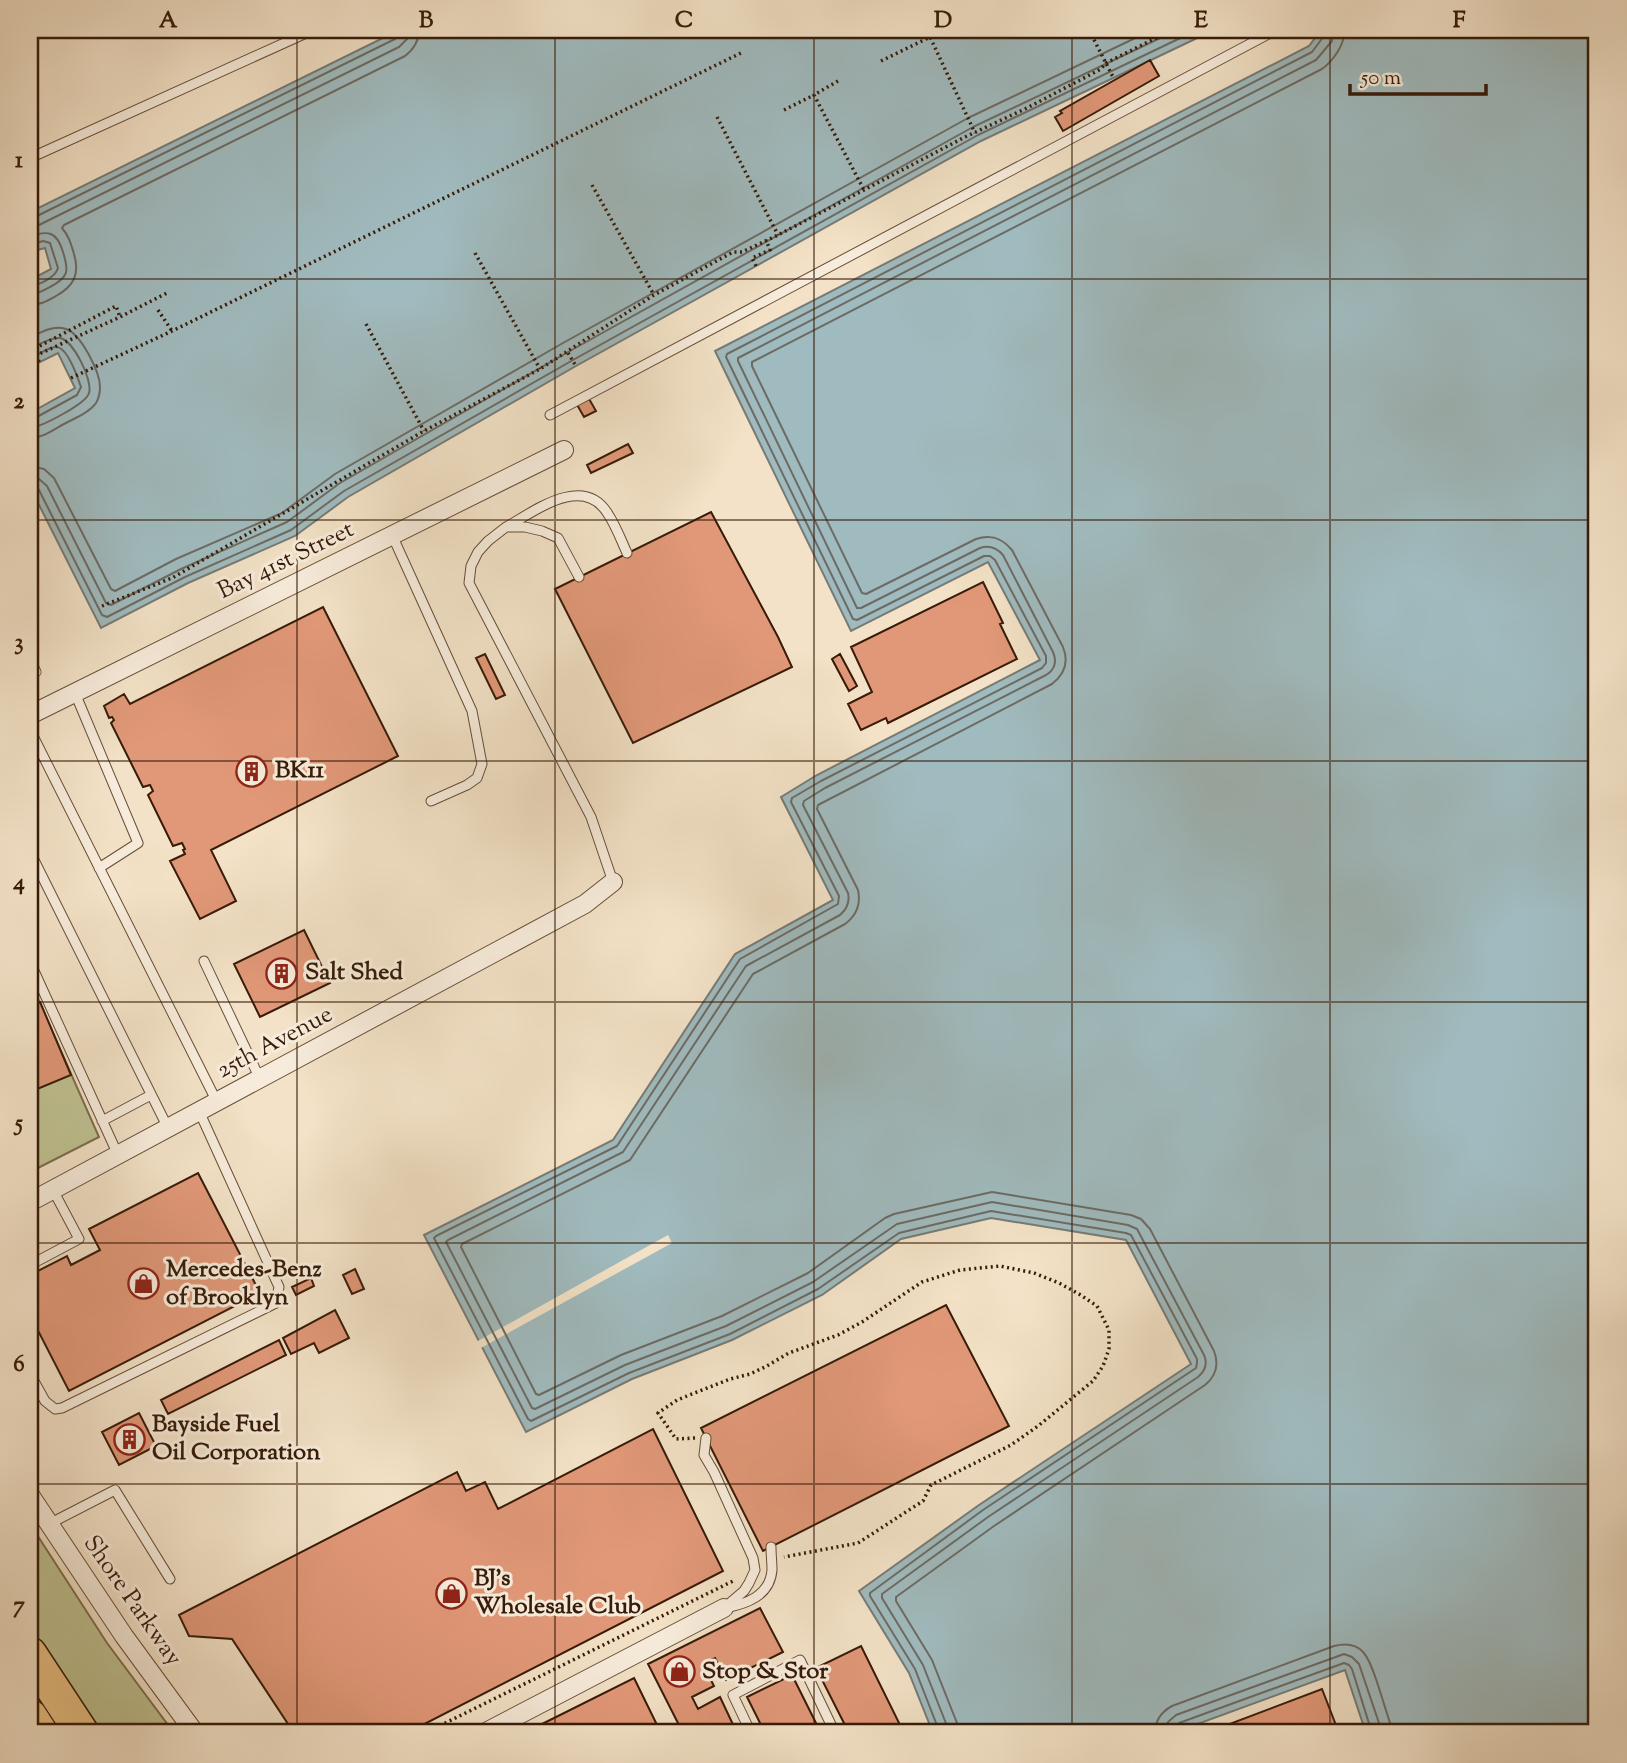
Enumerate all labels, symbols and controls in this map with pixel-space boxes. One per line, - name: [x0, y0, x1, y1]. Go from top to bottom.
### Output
- text: A: [159, 5, 178, 38]
- text: B: [419, 5, 434, 38]
- text: C: [675, 5, 693, 38]
- text: D: [934, 5, 952, 38]
- text: E: [1194, 5, 1208, 38]
- text: F: [1453, 5, 1466, 38]
- scale bar: [1350, 52, 1487, 96]
- text: 50 m: [1360, 64, 1401, 94]
- text: 1: [15, 145, 23, 178]
- text: 2: [14, 386, 25, 419]
- street label: Bay 41st Street: [212, 513, 360, 609]
- text: 3: [14, 627, 24, 660]
- building icon: BK11: [235, 754, 269, 788]
- place label: BK11: [275, 754, 325, 788]
- text: 4: [12, 867, 25, 900]
- building icon: Salt Shed: [265, 956, 299, 990]
- place label: Salt Shed: [305, 956, 403, 990]
- street label: 25th Avenue: [211, 998, 339, 1088]
- text: 5: [13, 1108, 23, 1141]
- place label: Mercedes-Benz of Brooklyn: [166, 1253, 322, 1315]
- shop icon: Mercedes-Benz of Brooklyn: [126, 1267, 160, 1301]
- text: 6: [13, 1349, 25, 1382]
- place label: Bayside Fuel Oil Corporation: [152, 1408, 321, 1470]
- building icon: Bayside Fuel Oil Corporation: [112, 1422, 146, 1456]
- street label: Shore Parkway: [74, 1529, 190, 1673]
- place label: BJ's Wholesale Club: [474, 1562, 641, 1624]
- shop icon: BJ's Wholesale Club: [434, 1576, 468, 1610]
- text: 7: [13, 1590, 25, 1623]
- shop icon: Stop & Stor: [662, 1655, 696, 1689]
- place label: Stop & Stor: [702, 1655, 829, 1689]

